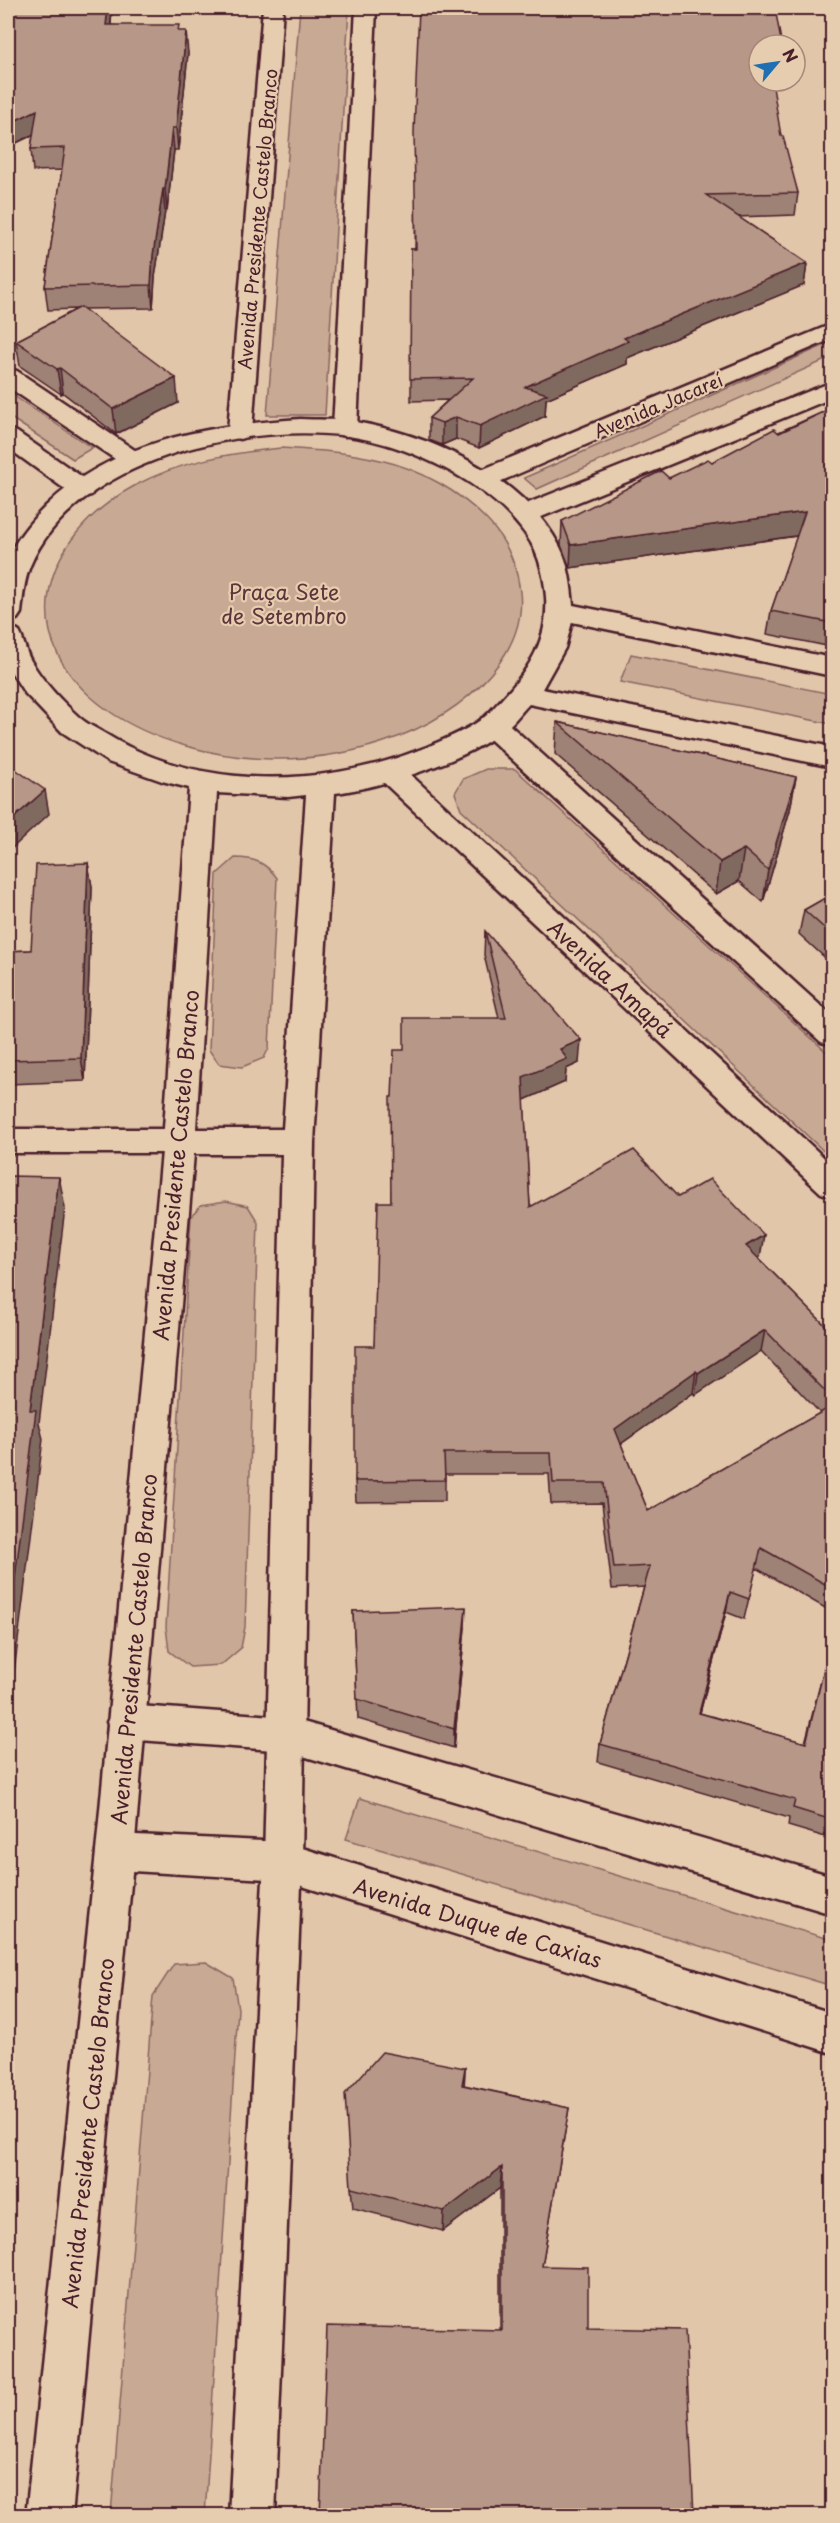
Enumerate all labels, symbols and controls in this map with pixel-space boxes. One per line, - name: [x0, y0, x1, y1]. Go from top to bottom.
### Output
- north arrow: [747, 33, 807, 93]
- text: N: [777, 44, 805, 67]
- street label: Avenida Presidente Castelo Branco: [230, 67, 284, 371]
- street label: Avenida Jacareí: [589, 365, 727, 444]
- park label: Praça Sete de Setembro: [221, 575, 347, 631]
- street label: Avenida Amapá: [541, 911, 681, 1045]
- street label: Avenida Presidente Castelo Branco: [144, 988, 206, 1342]
- street label: Avenida Presidente Castelo Branco: [102, 1472, 164, 1826]
- street label: Avenida Duque de Caxias: [350, 1869, 606, 1975]
- street label: Avenida Presidente Castelo Branco: [53, 1956, 121, 2310]

